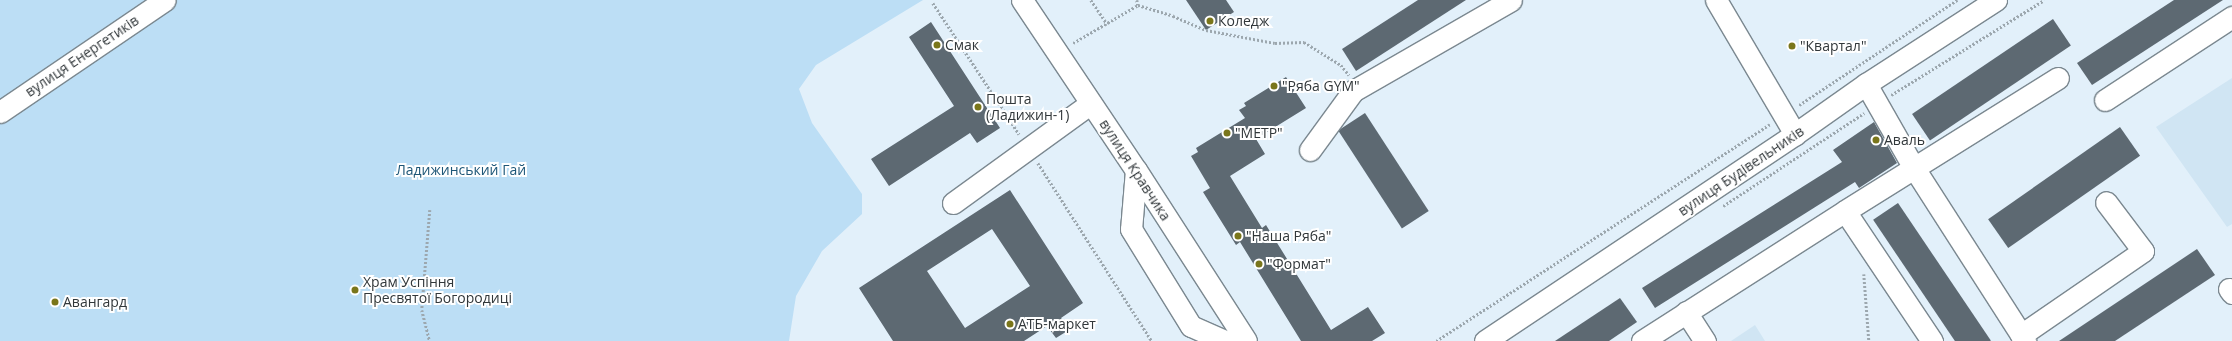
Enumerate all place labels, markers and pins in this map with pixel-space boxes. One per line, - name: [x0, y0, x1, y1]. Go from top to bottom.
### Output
- place label: Коледж: [1218, 13, 1269, 29]
- marker: Коледж: [1205, 16, 1215, 26]
- place label: Смак: [945, 37, 979, 53]
- place label: "Квартал": [1800, 38, 1866, 54]
- marker: Смак: [932, 40, 942, 50]
- marker: "Квартал": [1787, 41, 1797, 51]
- place label: "Ряба GYM": [1282, 78, 1360, 94]
- marker: "Ряба GYM": [1269, 81, 1279, 91]
- place label: Пошта (Ладижин-1): [986, 91, 1069, 124]
- marker: Пошта (Ладижин-1): [973, 102, 983, 112]
- place label: "МЕТР": [1235, 125, 1283, 141]
- marker: "МЕТР": [1222, 128, 1232, 138]
- place label: Аваль: [1884, 132, 1925, 148]
- marker: Аваль: [1871, 135, 1881, 145]
- place label: "Наша Ряба": [1246, 228, 1331, 244]
- marker: "Наша Ряба": [1233, 231, 1243, 241]
- place label: "Формат": [1267, 256, 1331, 272]
- marker: "Формат": [1254, 259, 1264, 269]
- place label: Храм Успіння Пресвятої Богородиці: [363, 274, 512, 306]
- marker: Храм Успіння Пресвятої Богородиці: [350, 285, 360, 295]
- place label: Авангард: [63, 294, 127, 310]
- marker: Авангард: [50, 297, 60, 307]
- place label: АТБ-маркет: [1018, 316, 1096, 332]
- marker: АТБ-маркет: [1005, 319, 1015, 329]

